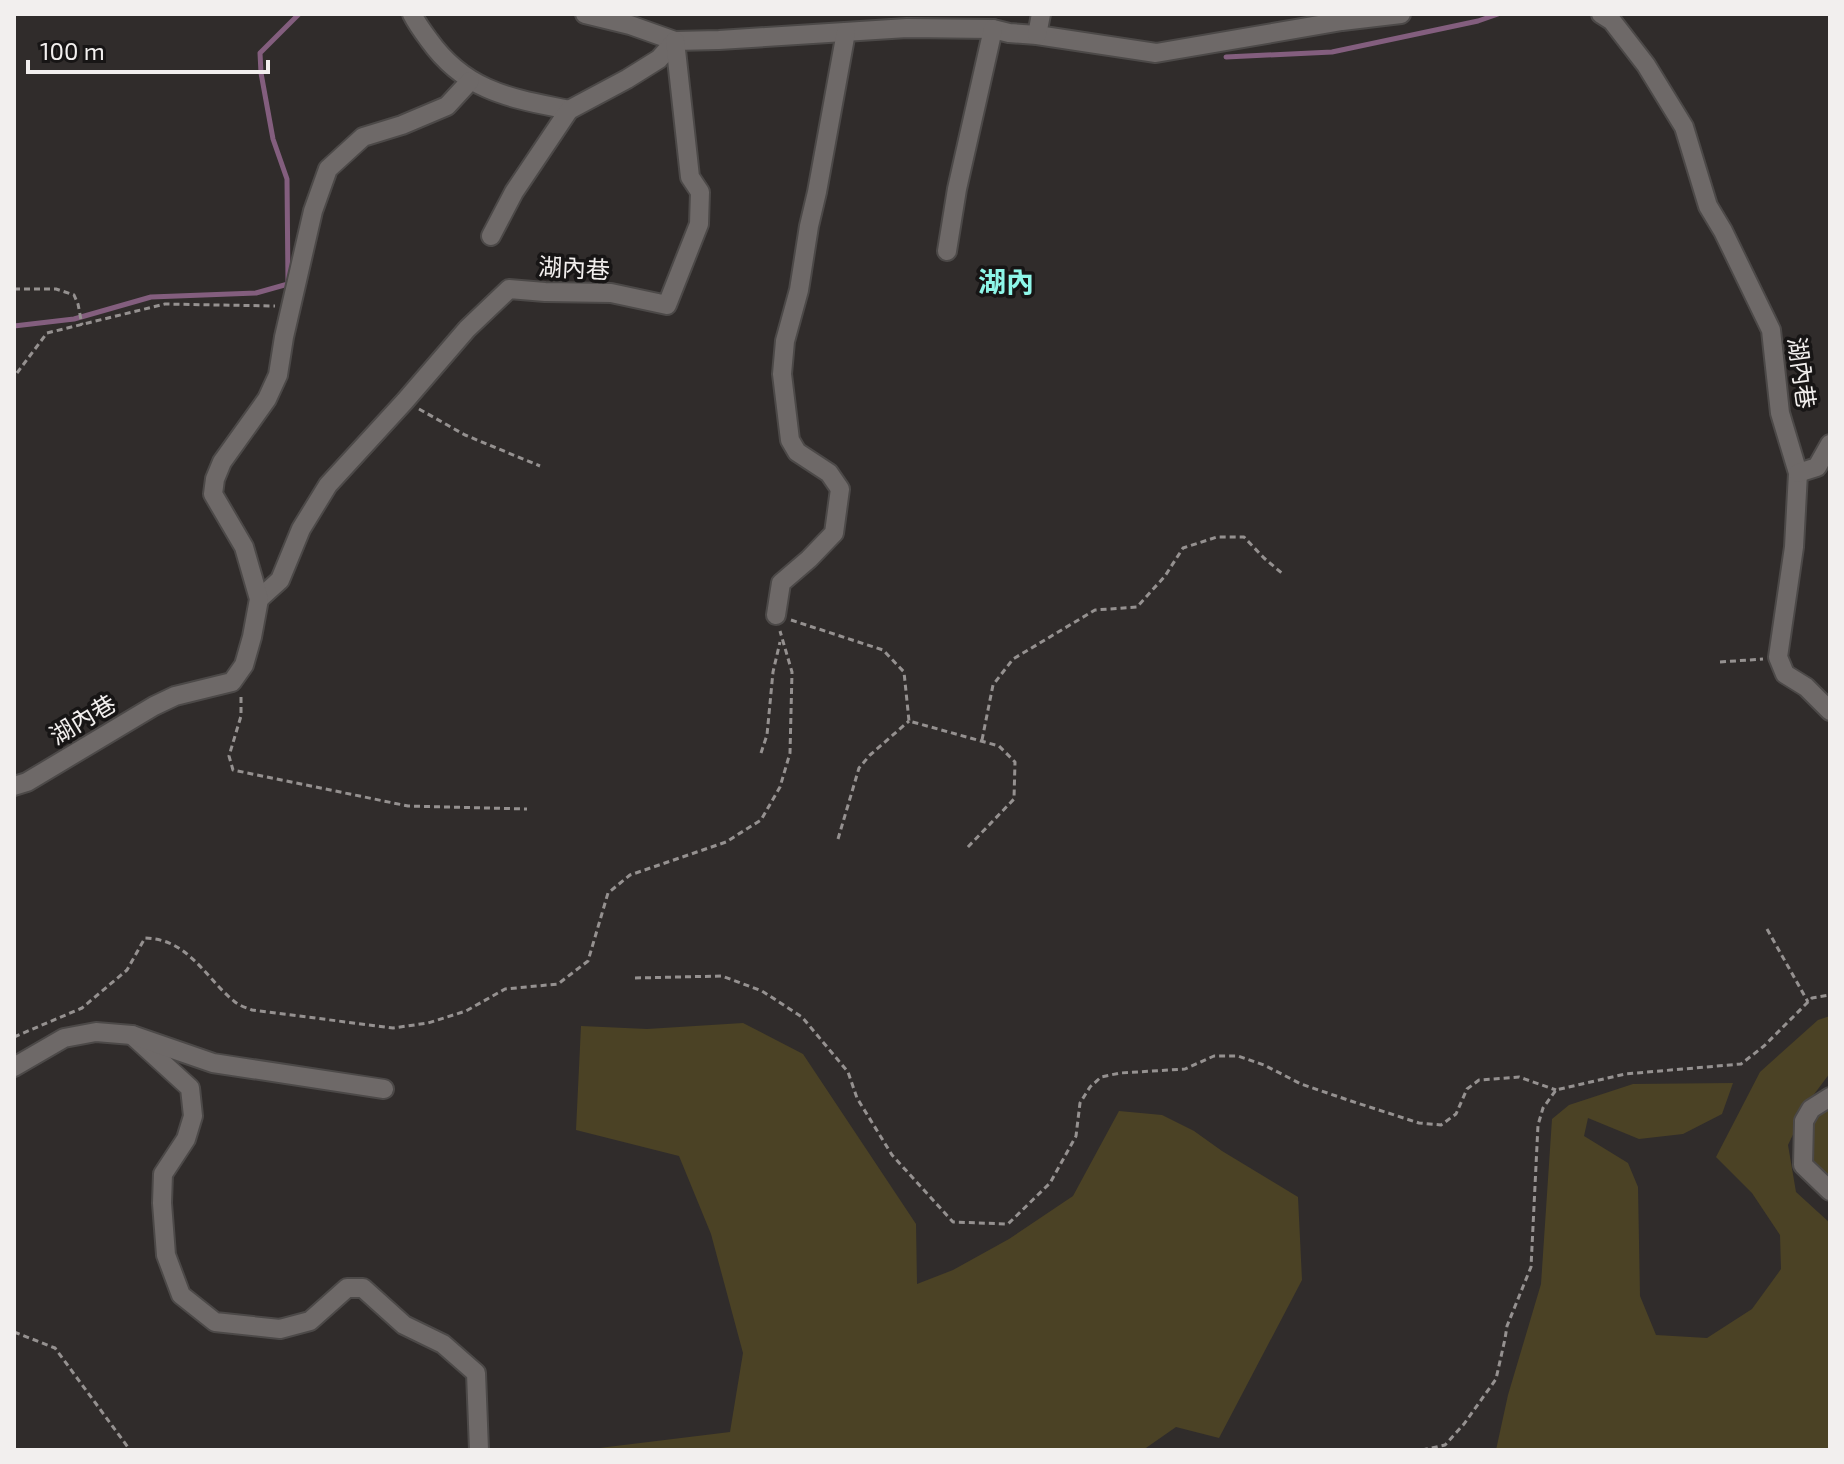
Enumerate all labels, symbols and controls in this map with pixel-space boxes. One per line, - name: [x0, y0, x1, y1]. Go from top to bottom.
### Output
- scale bar: [28, 24, 268, 74]
- text: 100 m: [40, 36, 105, 65]
- street label: 湖內巷: [537, 251, 611, 284]
- district label: 湖內: [978, 264, 1034, 298]
- street label: 湖內巷: [1783, 335, 1822, 410]
- street label: 湖內巷: [44, 688, 121, 750]

